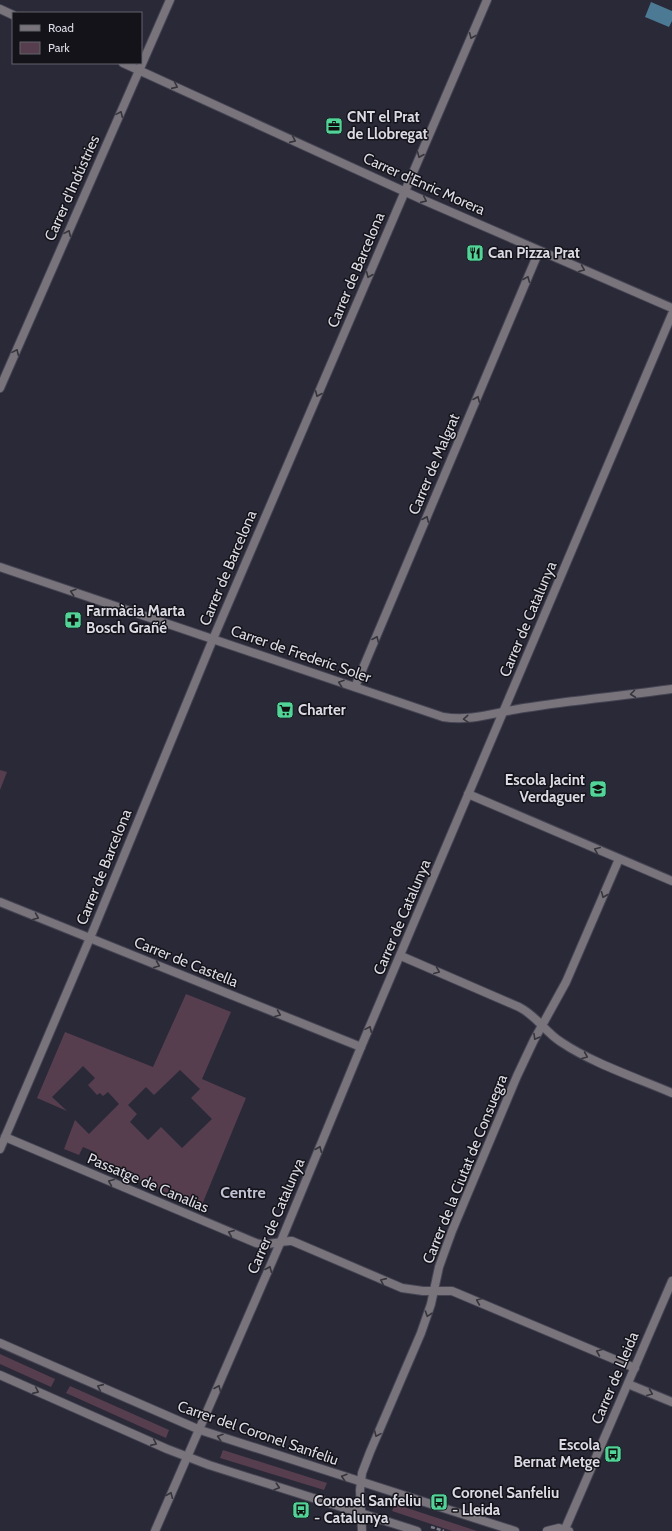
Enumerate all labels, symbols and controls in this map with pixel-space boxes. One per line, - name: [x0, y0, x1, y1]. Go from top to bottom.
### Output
- legend: [12, 12, 142, 64]
- text: Road: [48, 20, 74, 35]
- one-way arrow: [468, 32, 476, 39]
- text: Park: [48, 40, 70, 55]
- one-way arrow: [171, 82, 178, 90]
- place label: CNT el Prat de Llobregat: [347, 108, 428, 143]
- one-way arrow: [116, 110, 124, 117]
- office icon: CNT el Prat de Llobregat: [324, 116, 344, 136]
- street label: Carrer d'Indústries: [41, 132, 103, 244]
- one-way arrow: [289, 135, 297, 143]
- street label: Carrer d'Enric Morera: [360, 149, 488, 219]
- one-way arrow: [417, 152, 425, 159]
- one-way arrow: [420, 195, 428, 203]
- street label: Carrer de Barcelona: [324, 209, 389, 330]
- one-way arrow: [63, 229, 71, 237]
- restaurant icon: Can Pizza Prat: [465, 243, 485, 263]
- place label: Can Pizza Prat: [488, 244, 580, 262]
- one-way arrow: [577, 264, 585, 272]
- one-way arrow: [366, 270, 374, 278]
- one-way arrow: [523, 276, 531, 283]
- one-way arrow: [11, 348, 19, 356]
- one-way arrow: [314, 391, 322, 398]
- one-way arrow: [472, 396, 480, 404]
- street label: Carrer de Malgrat: [405, 411, 463, 517]
- street label: Carrer de Barcelona: [196, 507, 261, 628]
- one-way arrow: [422, 515, 430, 522]
- street label: Carrer de Catalunya: [496, 558, 561, 679]
- one-way arrow: [69, 588, 76, 596]
- place label: Farmàcia Marta Bosch Grañé: [86, 602, 185, 637]
- pharmacy icon: Farmàcia Marta Bosch Grañé: [63, 610, 83, 630]
- street label: Carrer de Frederic Soler: [228, 622, 374, 687]
- one-way arrow: [371, 635, 379, 642]
- one-way arrow: [338, 679, 345, 688]
- one-way arrow: [630, 689, 636, 698]
- supermarket icon: Charter: [275, 700, 295, 720]
- place label: Charter: [298, 701, 346, 719]
- one-way arrow: [463, 714, 469, 723]
- place label: Escola Jacint Verdaguer: [505, 771, 585, 806]
- school or university icon: Escola Jacint Verdaguer: [588, 779, 608, 799]
- street label: Carrer de Barcelona: [73, 806, 136, 928]
- one-way arrow: [594, 846, 601, 854]
- street label: Carrer de Catalunya: [370, 856, 435, 977]
- one-way arrow: [600, 891, 608, 898]
- one-way arrow: [33, 912, 40, 920]
- street label: Carrer de Castella: [131, 933, 241, 991]
- one-way arrow: [152, 960, 160, 968]
- one-way arrow: [433, 967, 440, 975]
- one-way arrow: [274, 1009, 281, 1017]
- one-way arrow: [364, 1026, 372, 1033]
- one-way arrow: [533, 1033, 540, 1040]
- one-way arrow: [581, 1051, 589, 1059]
- street label: Carrer de la Ciutat de Consuegra: [419, 1071, 512, 1266]
- one-way arrow: [315, 1146, 323, 1153]
- street label: Passatge de Canalias: [85, 1149, 211, 1217]
- street label: Carrer de Catalunya: [244, 1155, 309, 1276]
- one-way arrow: [108, 1179, 115, 1187]
- district label: Centre: [220, 1183, 266, 1202]
- one-way arrow: [228, 1229, 235, 1237]
- one-way arrow: [264, 1265, 272, 1273]
- one-way arrow: [380, 1277, 387, 1285]
- one-way arrow: [476, 1298, 483, 1306]
- one-way arrow: [424, 1311, 432, 1318]
- street label: Carrer de Lleida: [588, 1329, 643, 1427]
- one-way arrow: [595, 1349, 603, 1357]
- one-way arrow: [97, 1384, 104, 1392]
- one-way arrow: [213, 1385, 221, 1392]
- one-way arrow: [32, 1386, 39, 1394]
- one-way arrow: [647, 1388, 654, 1396]
- street label: Carrer del Coronel Sanfeliu: [175, 1397, 341, 1469]
- one-way arrow: [374, 1430, 382, 1437]
- one-way arrow: [217, 1433, 224, 1442]
- place label: Escola Bernat Metge: [513, 1436, 601, 1471]
- one-way arrow: [151, 1439, 158, 1447]
- bus stop icon: Escola Bernat Metge: [603, 1444, 623, 1464]
- one-way arrow: [341, 1473, 348, 1481]
- one-way arrow: [273, 1482, 280, 1490]
- place label: Coronel Sanfeliu - Lleida: [452, 1484, 559, 1519]
- one-way arrow: [166, 1492, 174, 1499]
- place label: Coronel Sanfeliu - Catalunya: [314, 1492, 421, 1527]
- bus stop icon: Coronel Sanfeliu - Lleida: [429, 1492, 449, 1512]
- bus stop icon: Coronel Sanfeliu - Catalunya: [291, 1500, 311, 1520]

